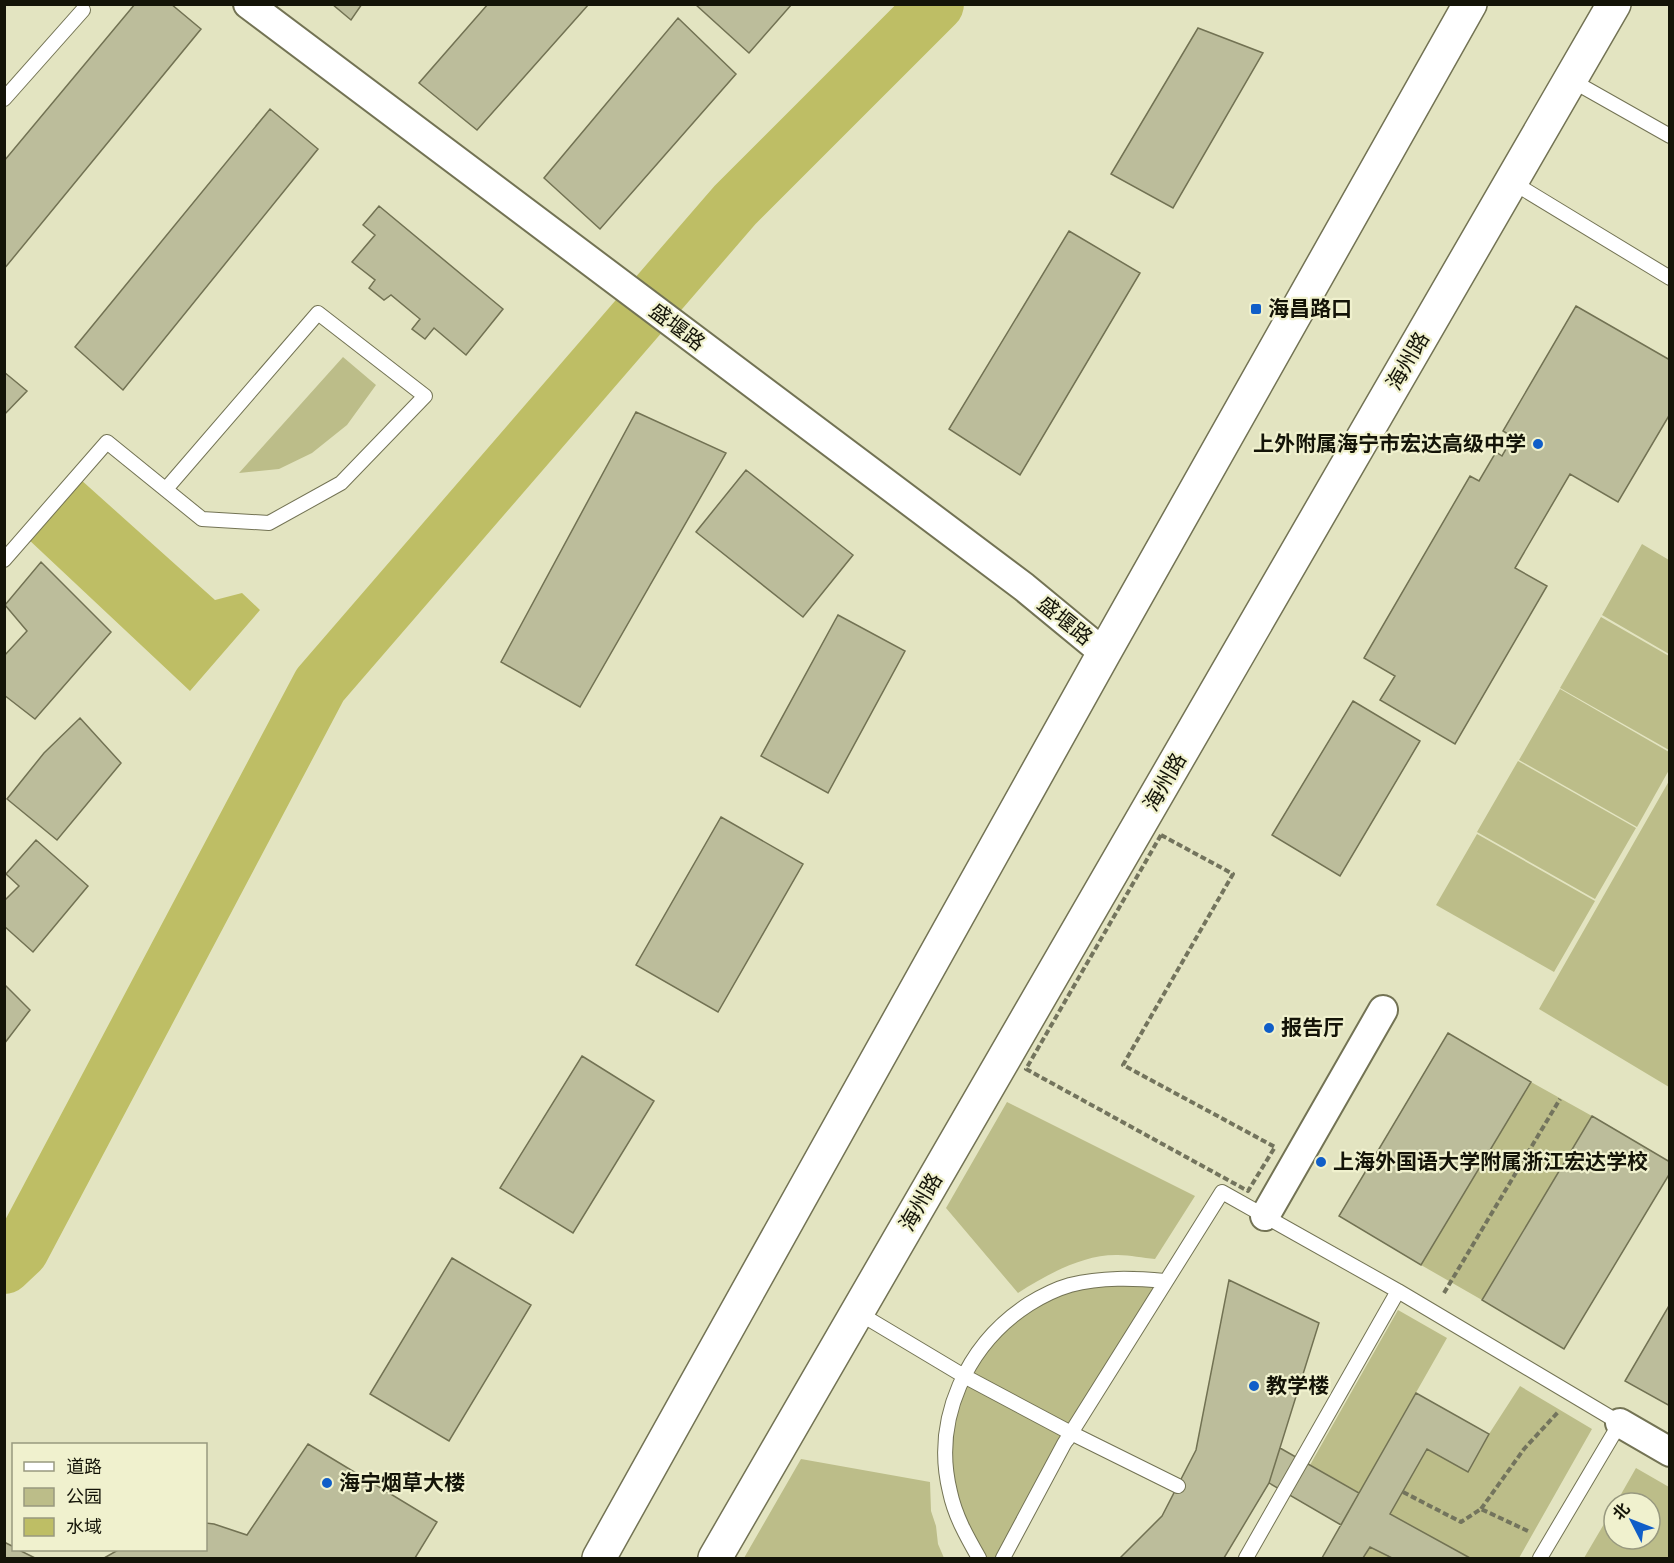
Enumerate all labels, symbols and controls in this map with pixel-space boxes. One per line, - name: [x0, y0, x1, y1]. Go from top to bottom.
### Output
- place label: 海昌路口: [1268, 294, 1352, 326]
- street label: 盛堰路: [642, 296, 711, 360]
- marker: 海昌路口: [1249, 302, 1263, 316]
- street label: 海州路: [1379, 326, 1438, 397]
- place label: 上外附属海宁市宏达高级中学: [1253, 429, 1526, 461]
- marker: 上外附属海宁市宏达高级中学: [1531, 437, 1545, 451]
- street label: 盛堰路: [1030, 590, 1099, 654]
- street label: 海州路: [1136, 747, 1195, 818]
- place label: 报告厅: [1281, 1013, 1344, 1045]
- marker: 报告厅: [1262, 1021, 1276, 1035]
- place label: 上海外国语大学附属浙江宏达学校: [1333, 1147, 1648, 1179]
- marker: 上海外国语大学附属浙江宏达学校: [1314, 1155, 1328, 1169]
- street label: 海州路: [892, 1167, 951, 1238]
- place label: 教学楼: [1266, 1371, 1329, 1403]
- marker: 教学楼: [1247, 1379, 1261, 1393]
- legend: [12, 1443, 207, 1551]
- text: 道路: [66, 1454, 102, 1481]
- place label: 海宁烟草大楼: [339, 1468, 465, 1500]
- marker: 海宁烟草大楼: [320, 1476, 334, 1490]
- text: 公园: [66, 1484, 102, 1511]
- north arrow: [1602, 1491, 1662, 1551]
- text: 北: [1607, 1498, 1636, 1526]
- text: 水域: [66, 1514, 102, 1541]

